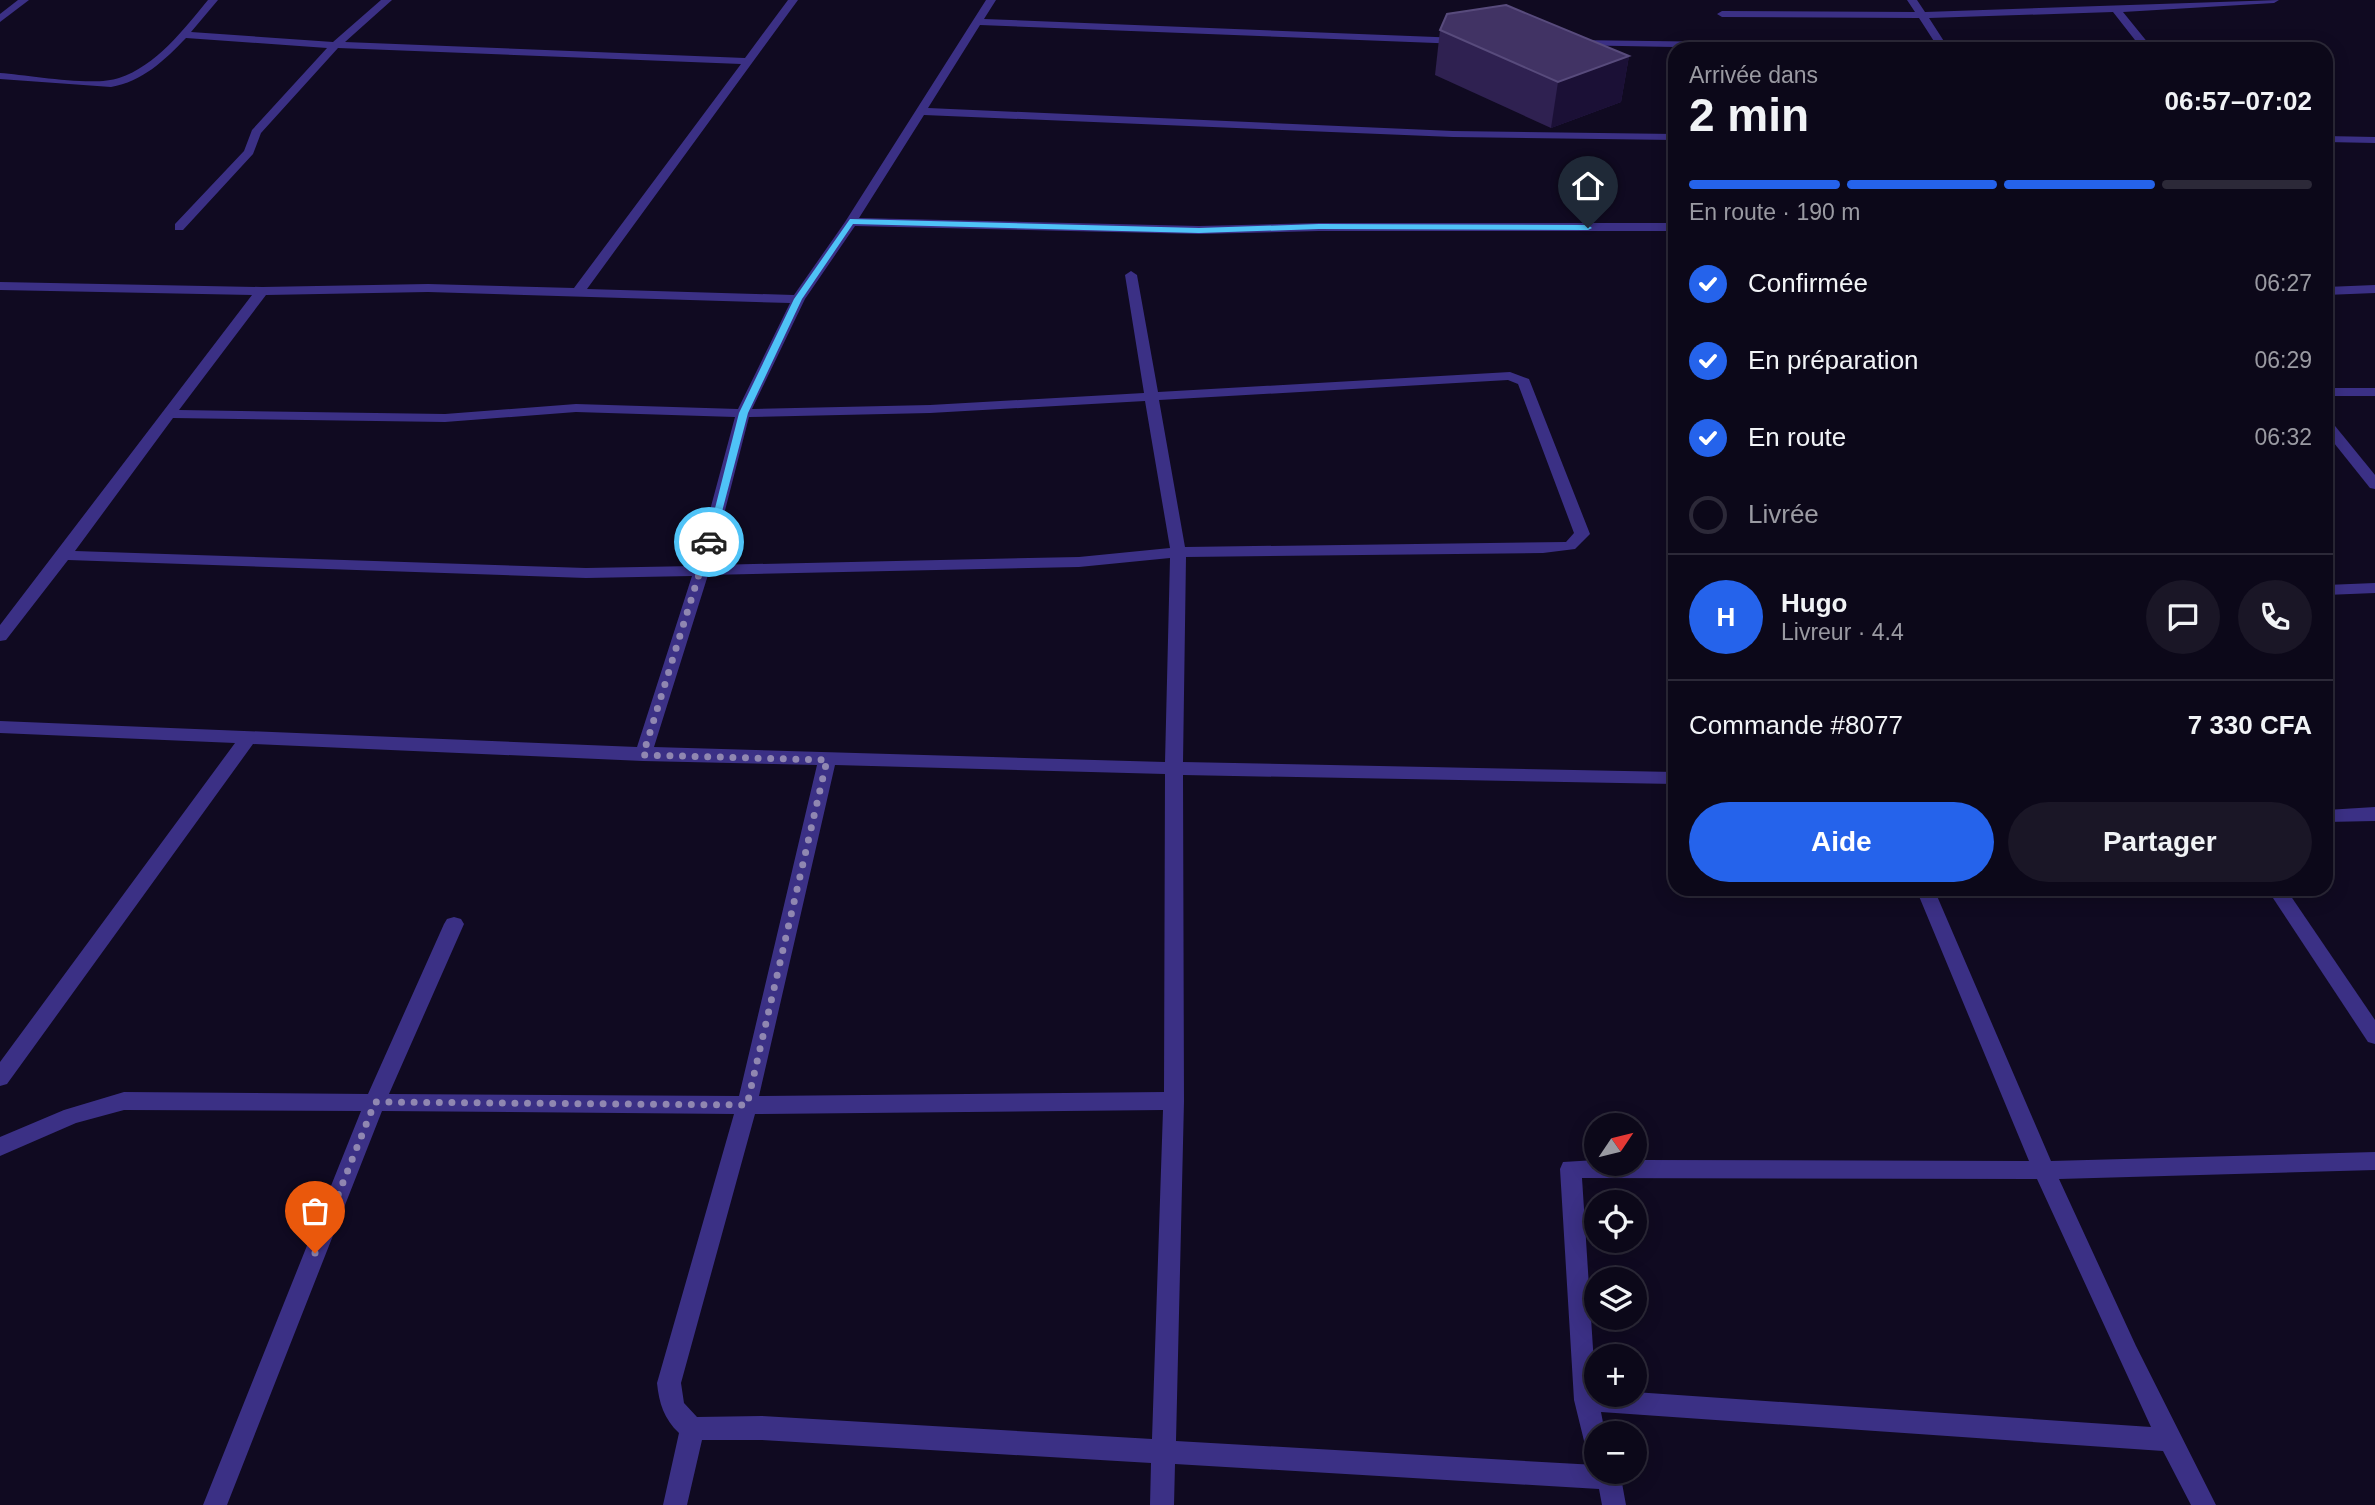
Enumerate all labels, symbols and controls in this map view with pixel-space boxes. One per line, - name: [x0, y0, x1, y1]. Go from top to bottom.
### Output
- text: Arrivée dans: [1689, 62, 1818, 88]
- text: 06:57–07:02: [2165, 86, 2312, 116]
- text: 2 min: [1689, 89, 1809, 141]
- pin: [1558, 156, 1618, 228]
- icon: home: [1569, 167, 1607, 205]
- text: En route · 190 m: [1689, 199, 1860, 225]
- icon: check: [1689, 265, 1727, 303]
- text: Confirmée: [1748, 268, 1868, 298]
- text: 06:27: [2254, 270, 2312, 296]
- icon: check: [1689, 342, 1727, 380]
- text: En préparation: [1748, 345, 1919, 375]
- text: 06:29: [2254, 347, 2312, 373]
- icon: check: [1689, 419, 1727, 457]
- text: En route: [1748, 422, 1846, 452]
- text: 06:32: [2254, 424, 2312, 450]
- text: Livrée: [1748, 499, 1819, 529]
- courier: [674, 507, 744, 577]
- icon: car: [690, 523, 728, 561]
- button: chat: [2146, 580, 2220, 654]
- button: phone: [2238, 580, 2312, 654]
- text: Hugo: [1781, 588, 1847, 618]
- text: H: [1717, 602, 1735, 632]
- text: Livreur · 4.4: [1781, 619, 1904, 645]
- text: Commande #8077: [1689, 710, 1903, 740]
- text: 7 330 CFA: [2188, 710, 2312, 740]
- button: Aide: [1689, 802, 1994, 882]
- button: Partager: [2008, 802, 2312, 882]
- north arrow: [1584, 1113, 1647, 1176]
- map controls: [1584, 1113, 1647, 1484]
- pin: [285, 1181, 345, 1253]
- button: locate: [1584, 1190, 1647, 1253]
- icon: bag: [296, 1192, 334, 1230]
- button: layers: [1584, 1267, 1647, 1330]
- button: +: [1584, 1344, 1647, 1407]
- button: −: [1584, 1421, 1647, 1484]

